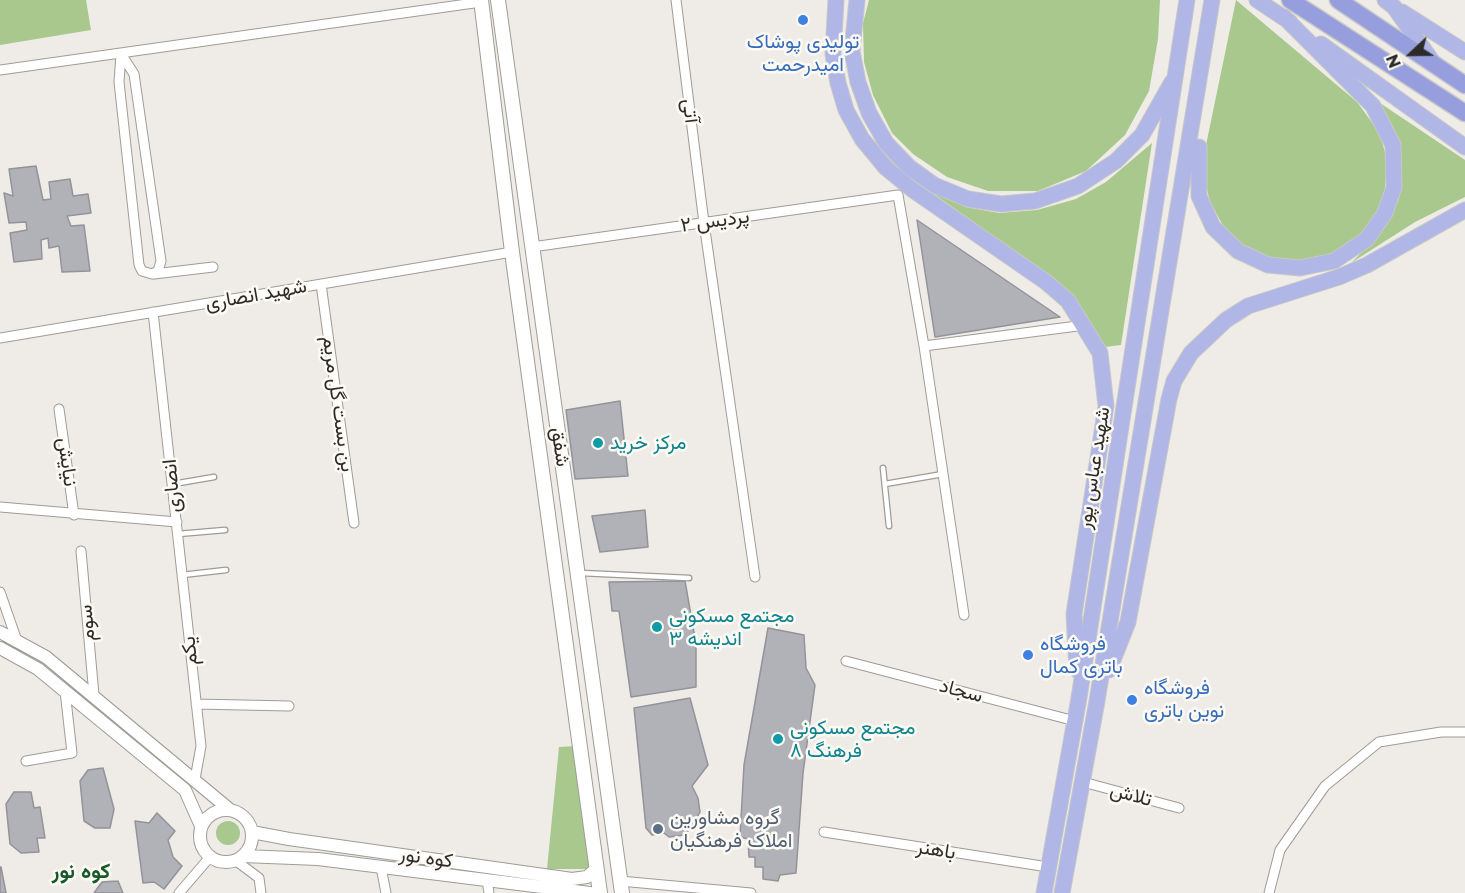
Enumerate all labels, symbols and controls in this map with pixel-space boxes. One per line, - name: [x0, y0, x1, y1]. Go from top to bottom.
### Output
- marker: تولیدی پوشاک امیدرحمت: [796, 13, 810, 27]
- north arrow: [1381, 24, 1441, 84]
- place label: تولیدی پوشاک امیدرحمت: [747, 30, 859, 77]
- text: N: [1383, 51, 1405, 70]
- street label: آتی: [677, 97, 703, 125]
- street label: پردیس ۲: [679, 204, 751, 238]
- street label: شهید انصاری: [203, 274, 309, 316]
- street label: بن بست گل مریم: [317, 335, 359, 473]
- street label: شهید عباس پور: [1072, 405, 1116, 531]
- street label: شفق: [545, 426, 575, 468]
- place label: مرکز خرید: [610, 431, 686, 455]
- street label: نیایش: [52, 436, 82, 488]
- marker: مرکز خرید: [591, 436, 605, 450]
- street label: انصاری: [158, 458, 186, 514]
- street label: سوم: [73, 604, 101, 642]
- place label: مجتمع مسکونی اندیشه ۳: [669, 604, 795, 651]
- marker: مجتمع مسکونی اندیشه ۳: [650, 620, 664, 634]
- place label: فروشگاه باتری کمال: [1040, 632, 1123, 679]
- street label: یکم: [177, 635, 203, 667]
- marker: فروشگاه باتری کمال: [1021, 648, 1035, 662]
- street label: سجاد: [937, 674, 985, 708]
- place label: فروشگاه نوین باتری: [1144, 676, 1224, 723]
- marker: فروشگاه نوین باتری: [1125, 693, 1139, 707]
- place label: مجتمع مسکونی فرهنگ ۸: [790, 716, 916, 763]
- marker: مجتمع مسکونی فرهنگ ۸: [771, 732, 785, 746]
- street label: تلاش: [1107, 778, 1155, 812]
- place label: گروه مشاورین املاک فرهنگیان: [670, 806, 792, 853]
- marker: گروه مشاورین املاک فرهنگیان: [651, 822, 665, 836]
- street label: باهنر: [915, 835, 957, 865]
- street label: کوه نور: [398, 842, 454, 874]
- district label: کوه نور: [52, 859, 110, 885]

